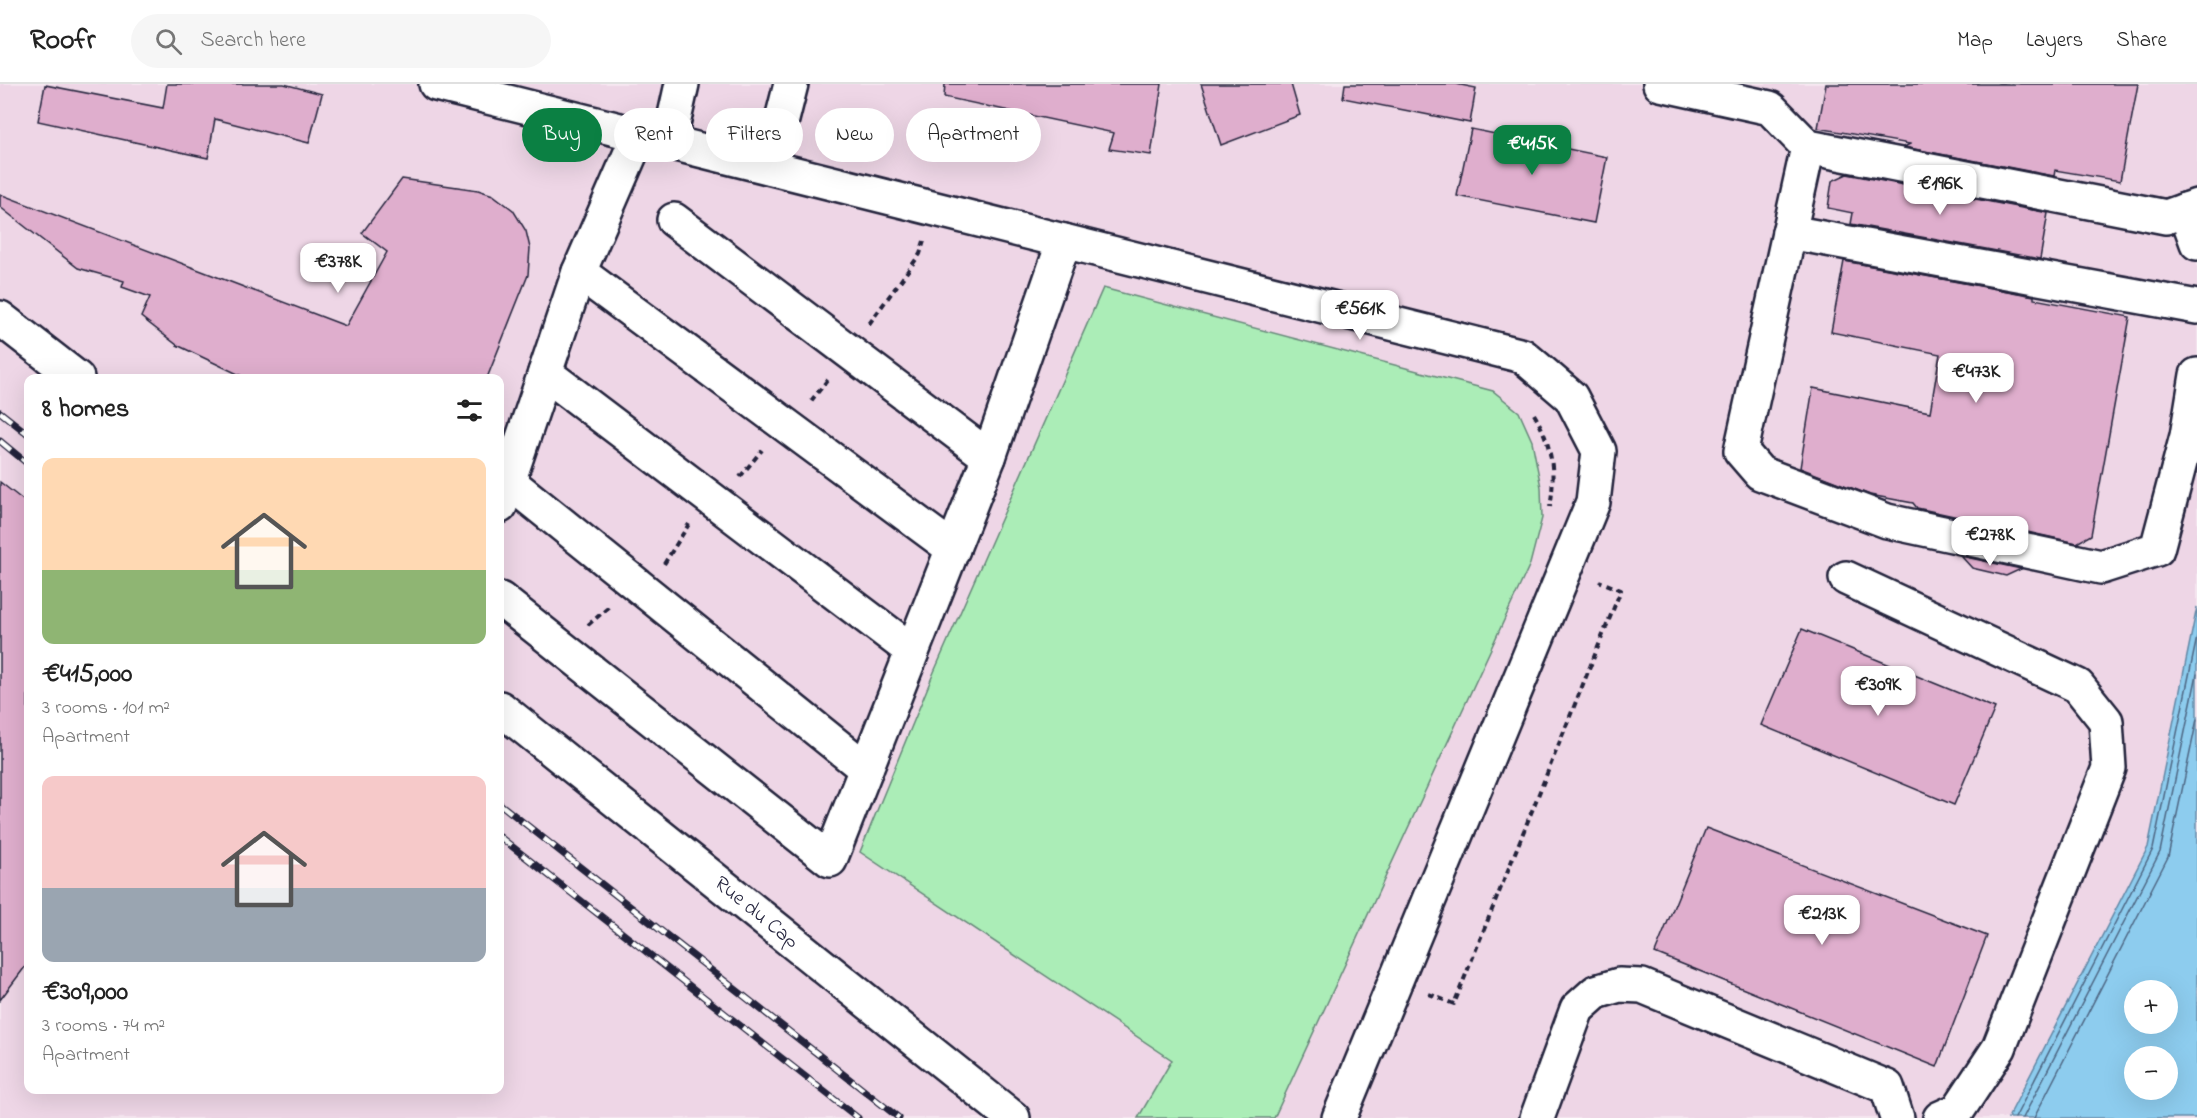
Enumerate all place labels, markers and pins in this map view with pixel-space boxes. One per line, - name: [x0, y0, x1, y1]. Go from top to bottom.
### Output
- pin: €415K: [1490, 125, 1574, 176]
- pin: €196K: [1898, 165, 1982, 216]
- pin: €378K: [296, 243, 380, 294]
- pin: €561K: [1318, 290, 1402, 341]
- pin: €473K: [1934, 353, 2018, 404]
- pin: €278K: [1948, 516, 2032, 567]
- pin: €309K: [1836, 666, 1920, 717]
- pin: €213K: [1780, 895, 1864, 946]

